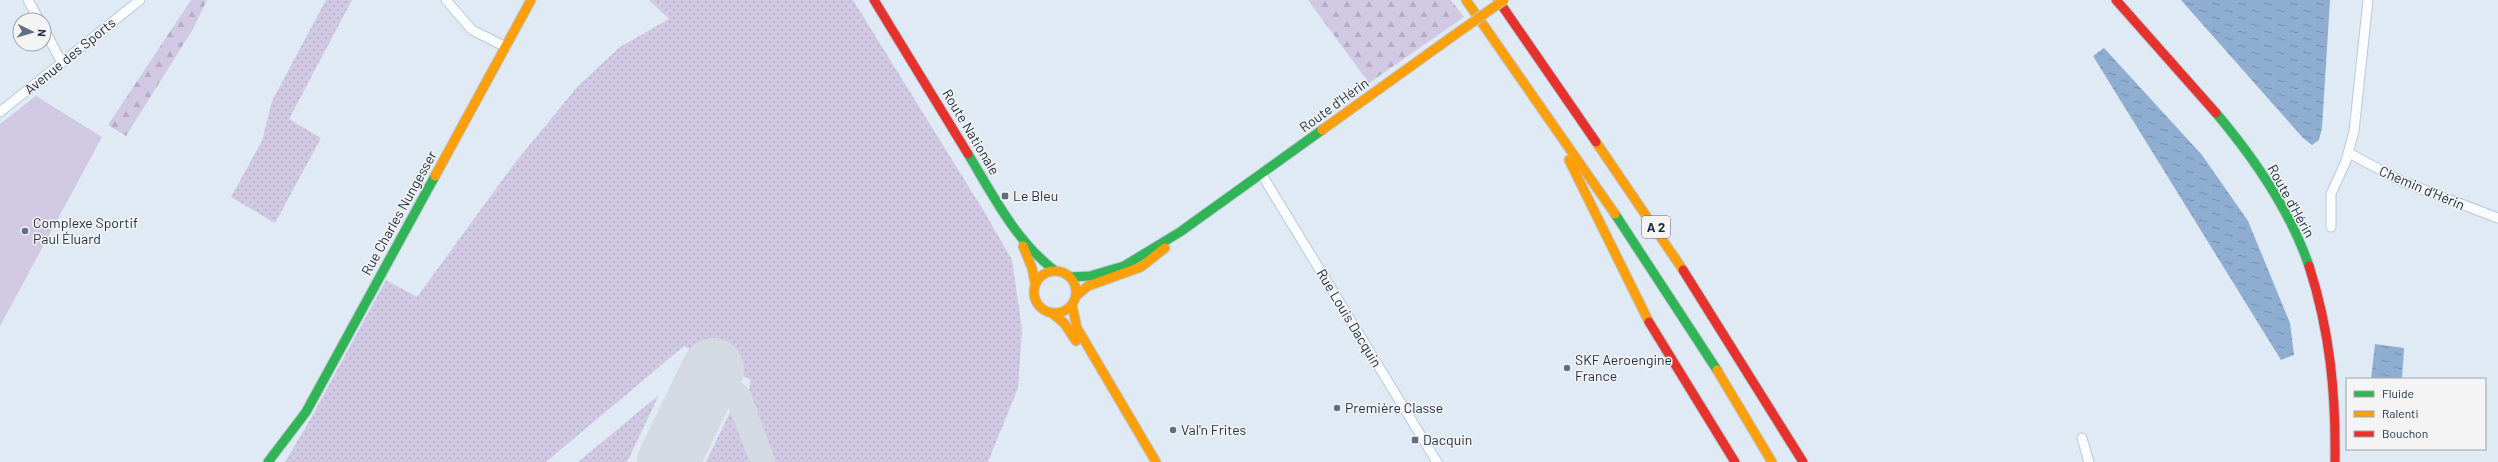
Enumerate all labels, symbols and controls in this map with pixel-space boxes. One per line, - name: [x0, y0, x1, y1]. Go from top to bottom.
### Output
- north arrow: [12, 12, 52, 52]
- street label: Avenue des Sports: [21, 13, 119, 98]
- text: N: [36, 29, 49, 37]
- street label: Route d'Hérin: [1296, 74, 1372, 135]
- street label: Route Nationale: [939, 86, 1004, 178]
- street label: Rue Charles Nungesser: [357, 147, 440, 278]
- street label: Route d'Hérin: [2264, 161, 2319, 240]
- street label: Chemin d'Hérin: [2377, 162, 2468, 213]
- place label: Le Bleu: [1013, 187, 1058, 204]
- marker: Le Bleu: [1000, 191, 1010, 201]
- place label: Complexe Sportif Paul Éluard: [33, 214, 138, 247]
- road number: A 2: [1642, 216, 1670, 238]
- marker: Complexe Sportif Paul Éluard: [20, 226, 30, 236]
- street label: Rue Louis Dacquin: [1313, 265, 1386, 370]
- place label: SKF Aeroengine France: [1575, 351, 1672, 384]
- marker: SKF Aeroengine France: [1562, 363, 1572, 373]
- legend: [2346, 378, 2486, 450]
- text: Fluide: [2382, 386, 2414, 400]
- place label: Première Classe: [1345, 399, 1443, 416]
- marker: Première Classe: [1332, 403, 1342, 413]
- text: Ralenti: [2382, 406, 2419, 420]
- place label: Val'n Frites: [1181, 421, 1247, 438]
- marker: Val'n Frites: [1168, 425, 1178, 435]
- text: Bouchon: [2382, 426, 2428, 440]
- place label: Dacquin: [1423, 431, 1472, 448]
- marker: Dacquin: [1410, 435, 1420, 445]

